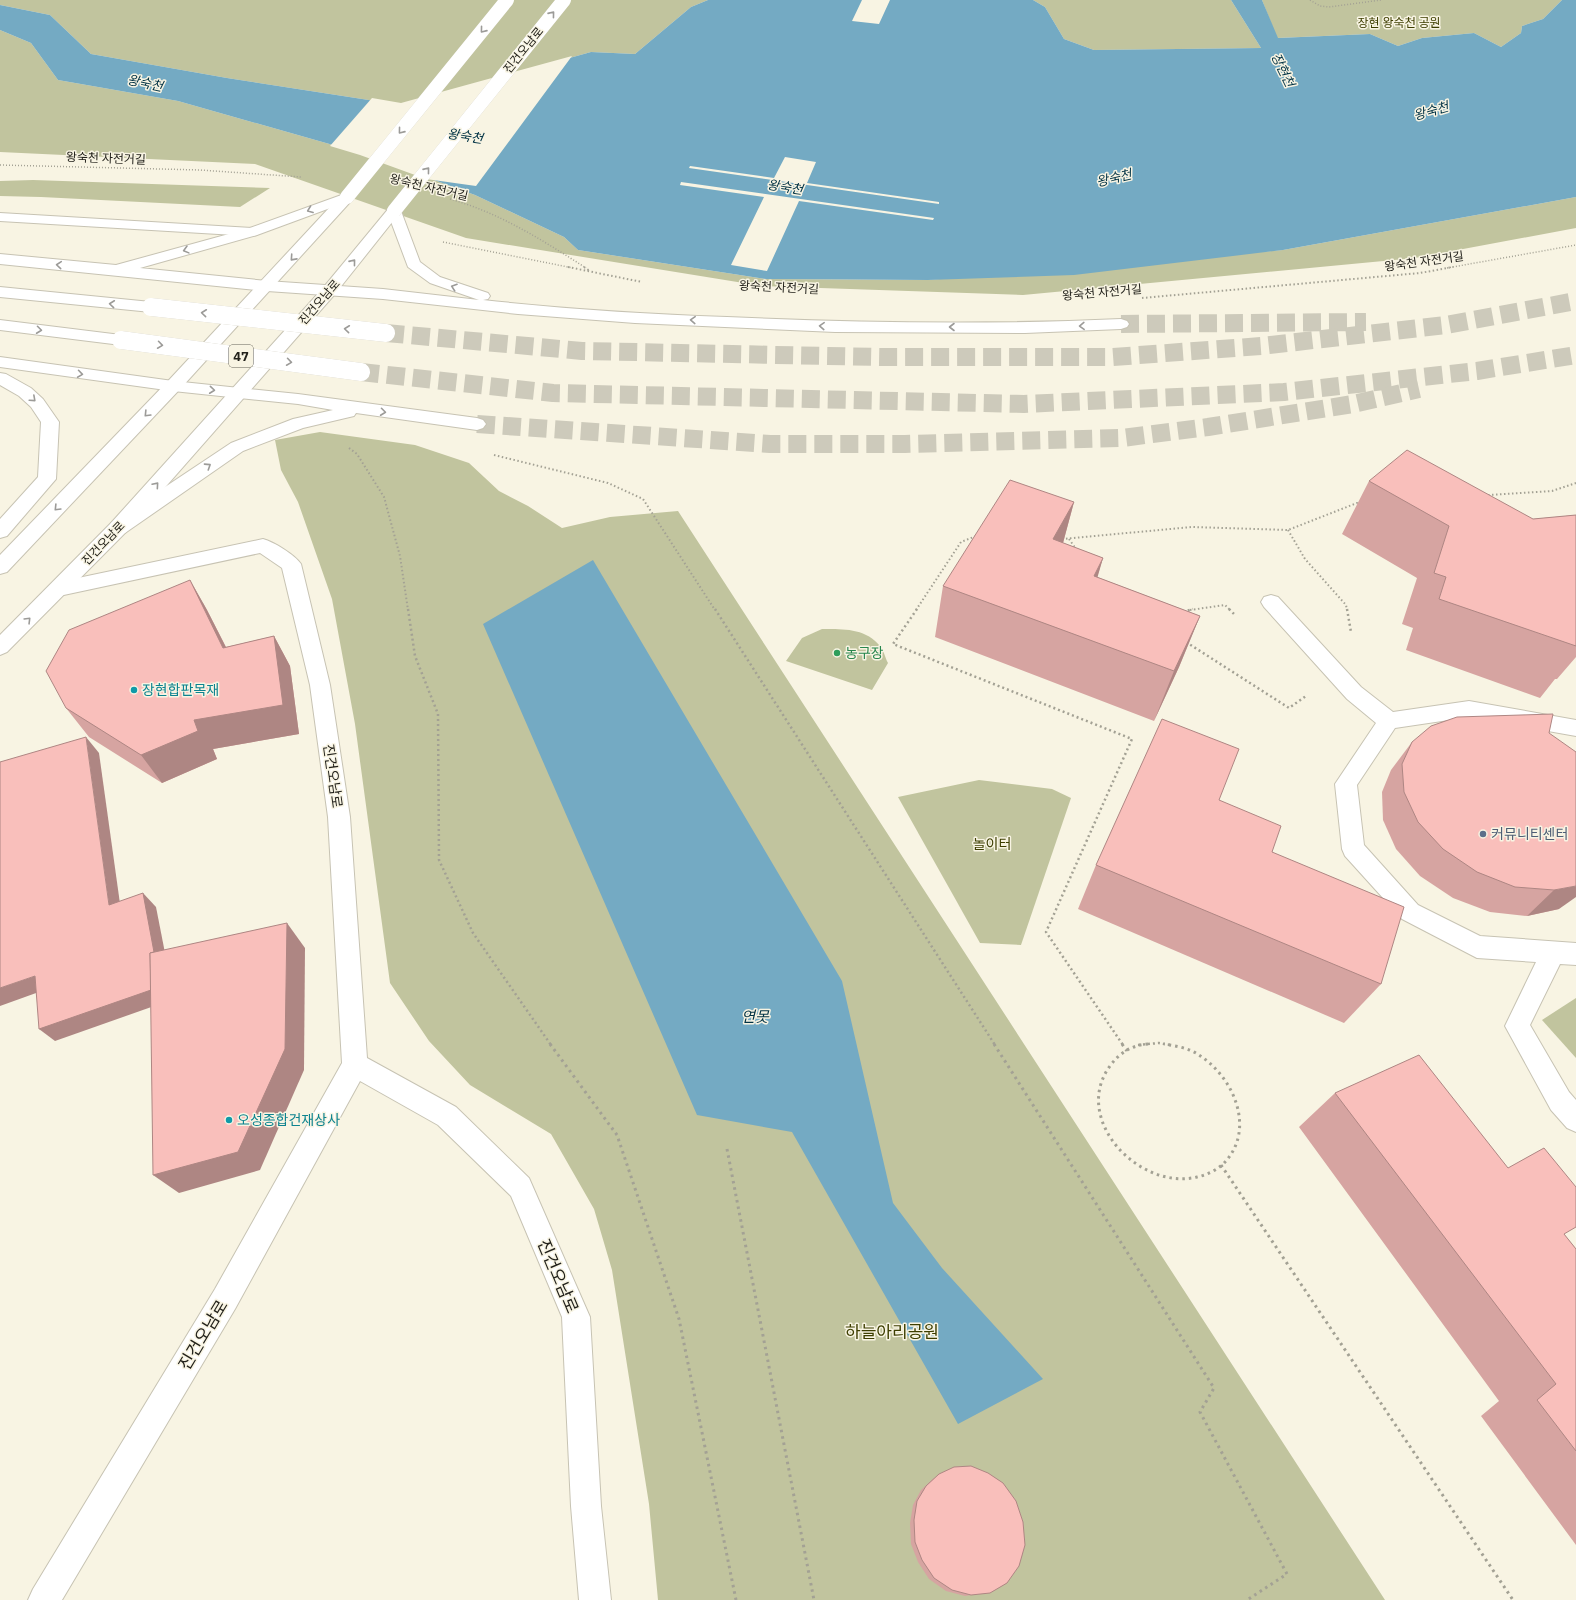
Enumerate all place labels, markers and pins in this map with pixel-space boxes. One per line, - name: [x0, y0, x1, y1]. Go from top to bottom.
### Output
- place label: 농구장: [845, 644, 884, 662]
- marker: 농구장: [832, 648, 842, 658]
- place label: 장현합판목재: [142, 681, 219, 699]
- marker: 장현합판목재: [129, 685, 139, 695]
- place label: 커뮤니티센터: [1491, 825, 1568, 843]
- marker: 커뮤니티센터: [1478, 829, 1488, 839]
- place label: 오성종합건재상사: [237, 1111, 340, 1129]
- marker: 오성종합건재상사: [224, 1115, 234, 1125]

